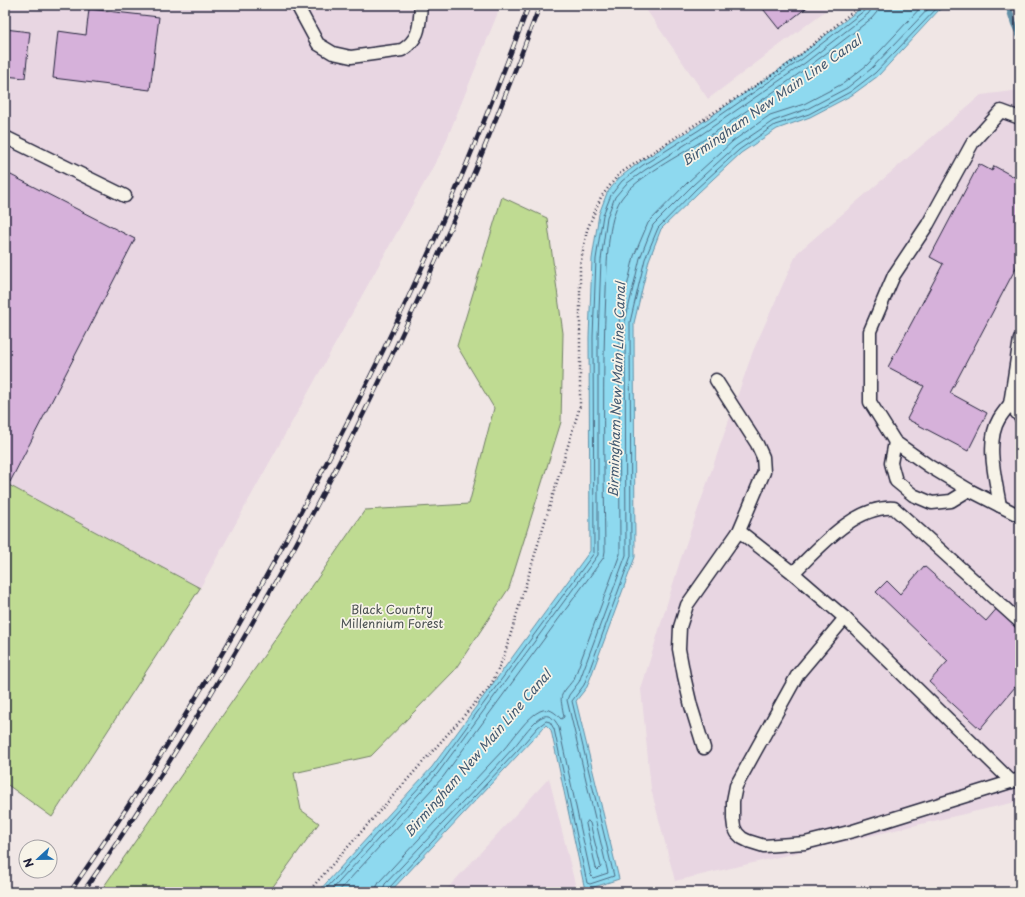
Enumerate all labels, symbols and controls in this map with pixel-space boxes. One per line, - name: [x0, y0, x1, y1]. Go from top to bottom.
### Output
- water label: Birmingham New Main Line Canal: [677, 29, 867, 170]
- water label: Birmingham New Main Line Canal: [603, 280, 629, 498]
- park label: Black Country Millennium Forest: [341, 600, 444, 632]
- water label: Birmingham New Main Line Canal: [399, 664, 556, 841]
- north arrow: [18, 839, 58, 879]
- text: N: [19, 855, 38, 870]

